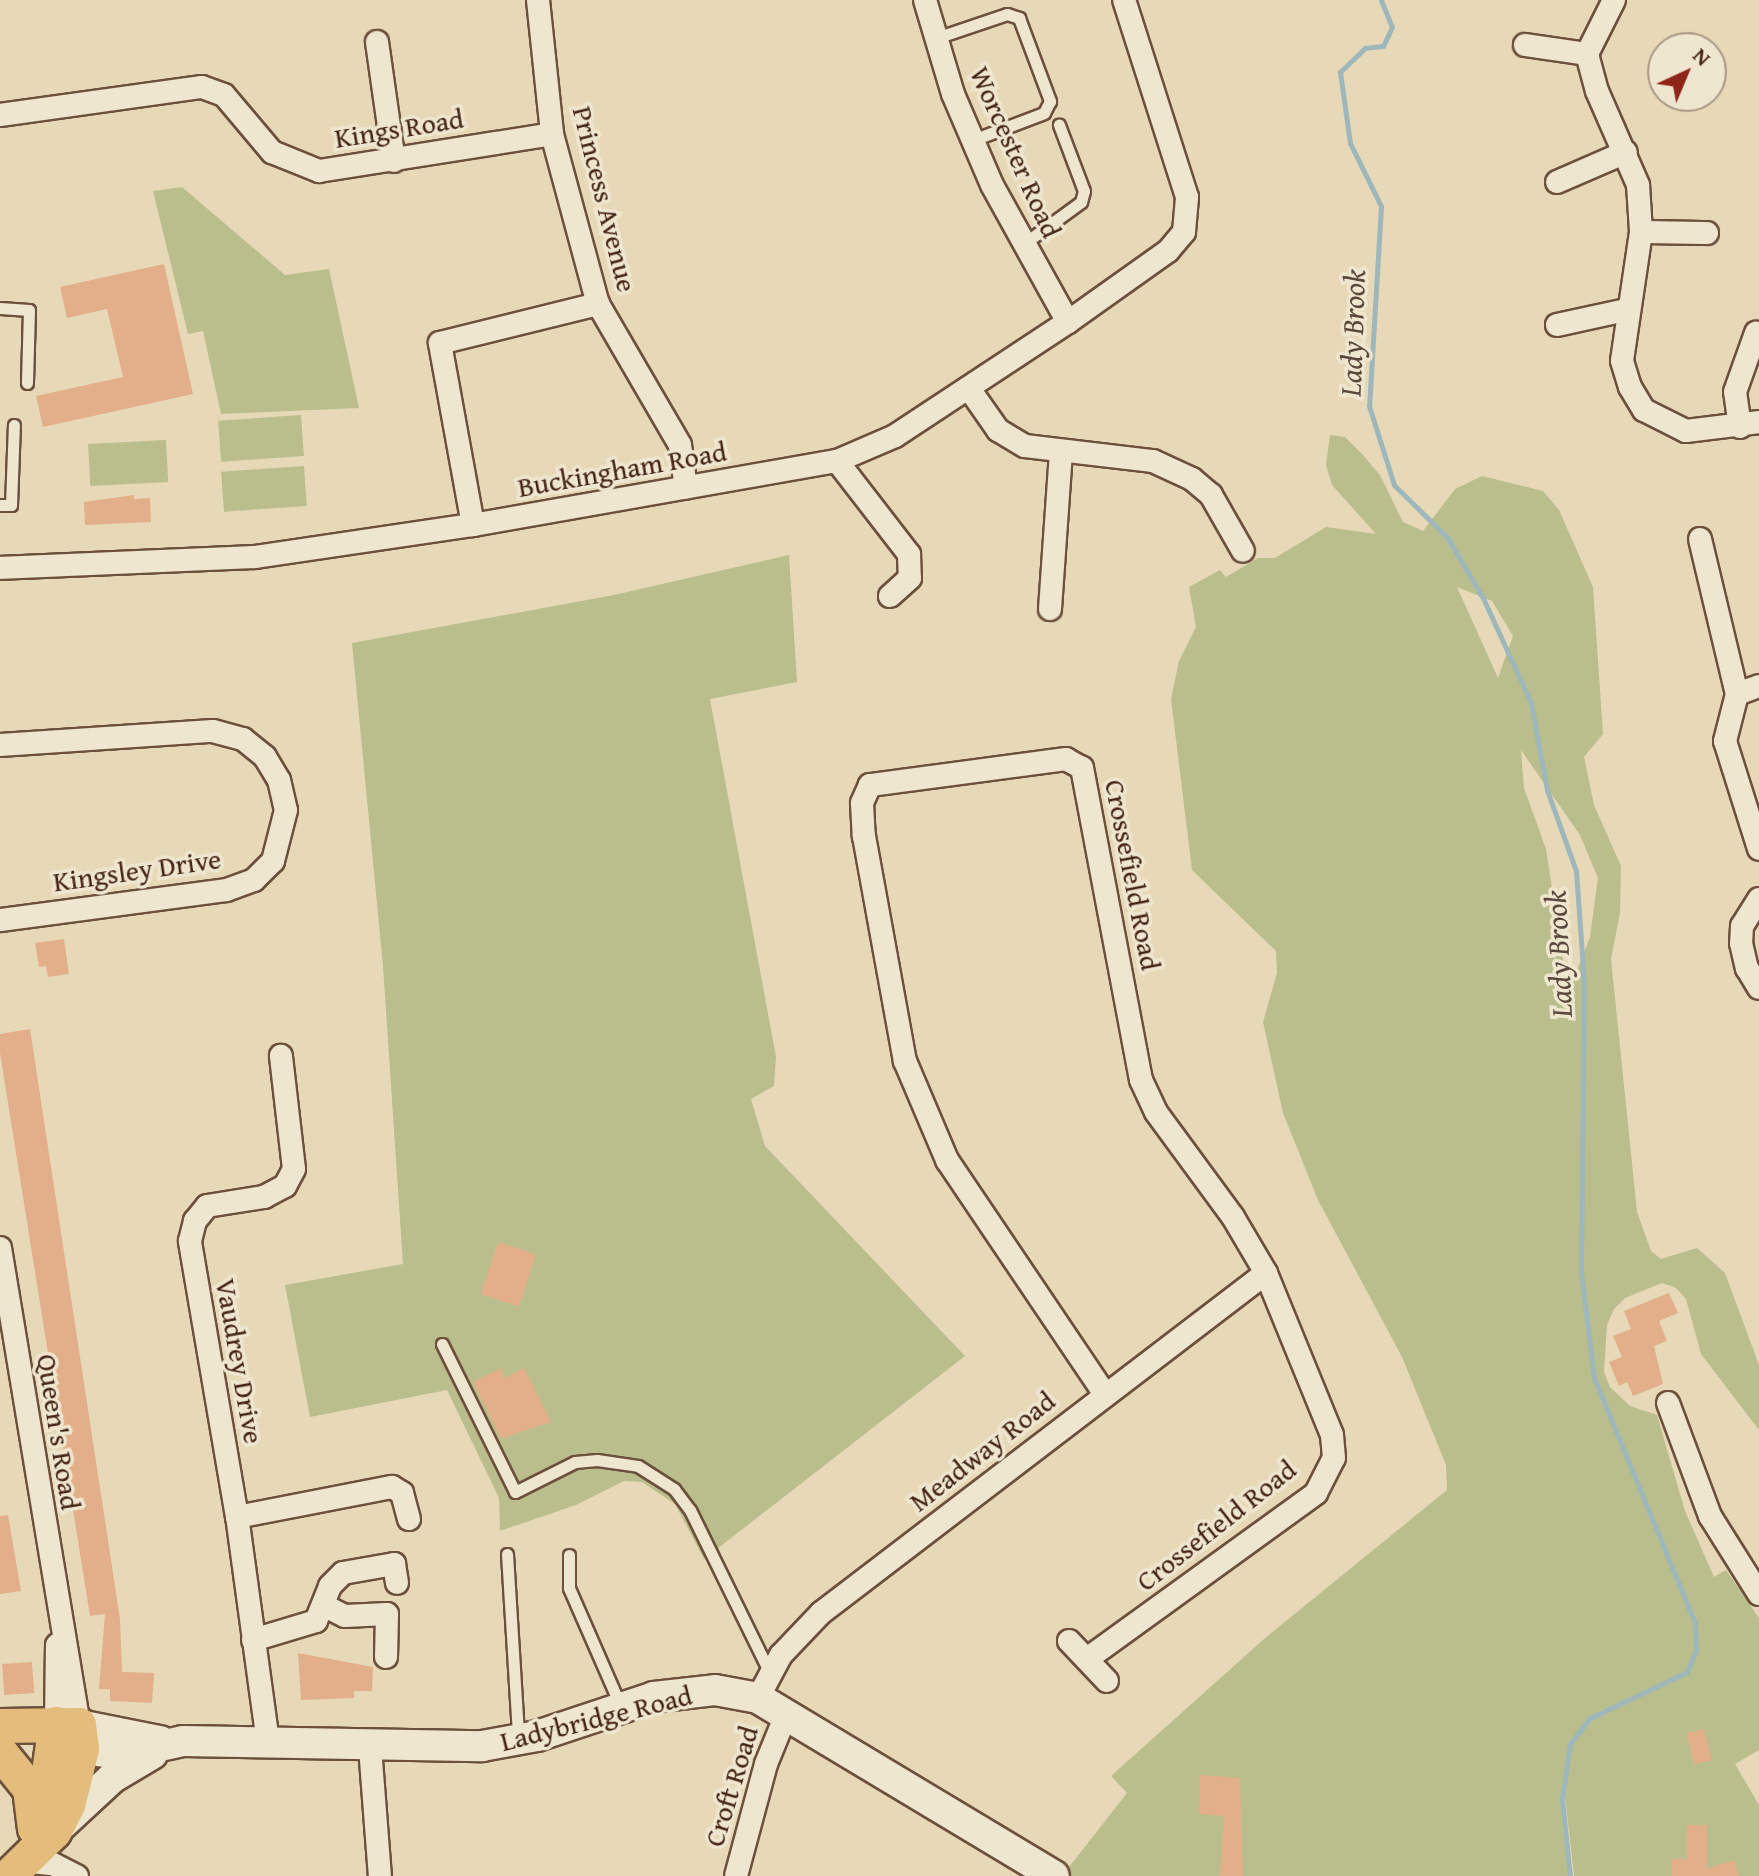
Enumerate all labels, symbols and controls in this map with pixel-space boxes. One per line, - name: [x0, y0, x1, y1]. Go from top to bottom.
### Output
- north arrow: [1647, 32, 1727, 112]
- text: N: [1686, 40, 1719, 73]
- street label: Worcester Road: [963, 61, 1069, 243]
- street label: Kings Road: [332, 101, 466, 155]
- street label: Princess Avenue: [566, 103, 644, 295]
- water label: Lady Brook: [1332, 269, 1372, 397]
- street label: Buckingham Road: [515, 434, 729, 504]
- street label: Crossefield Road: [1098, 777, 1168, 973]
- street label: Kingsley Drive: [51, 842, 223, 898]
- water label: Lady Brook: [1537, 889, 1579, 1019]
- street label: Vaudrey Drive: [209, 1276, 271, 1446]
- street label: Queen's Road: [30, 1352, 88, 1512]
- street label: Meadway Road: [902, 1384, 1062, 1518]
- street label: Crossefield Road: [1129, 1452, 1303, 1598]
- street label: Ladybridge Road: [497, 1678, 695, 1758]
- street label: Croft Road: [697, 1722, 765, 1850]

